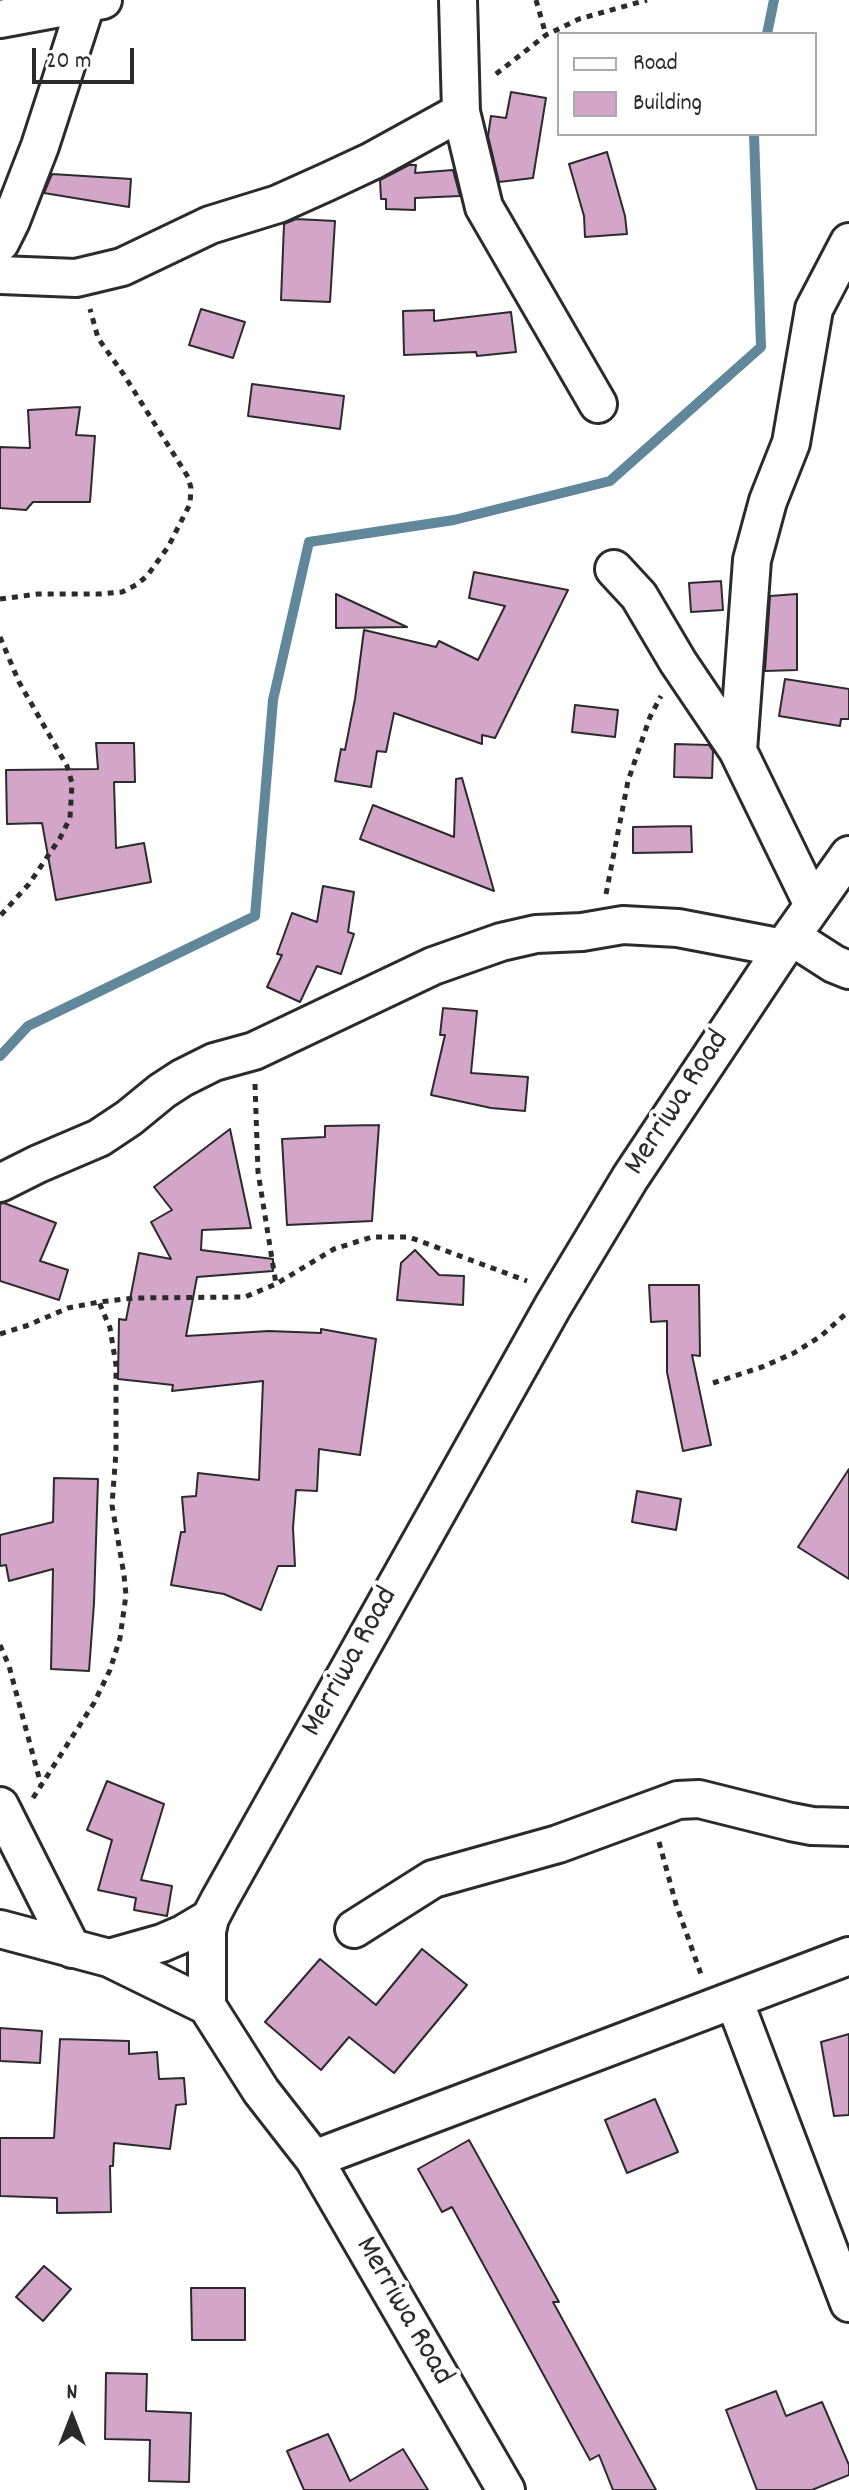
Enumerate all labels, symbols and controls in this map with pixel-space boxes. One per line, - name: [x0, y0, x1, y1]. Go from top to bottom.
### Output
- scale bar: [36, 32, 138, 82]
- legend: [557, 32, 817, 136]
- text: 20 m: [46, 45, 92, 79]
- text: Road: [633, 47, 678, 81]
- text: Building: [633, 87, 702, 121]
- street label: Merriwa Road: [618, 1024, 740, 1184]
- street label: Merriwa Road: [295, 1581, 409, 1745]
- street label: Merriwa Road: [344, 2231, 460, 2393]
- north arrow: [32, 2378, 112, 2458]
- text: N: [67, 2378, 77, 2409]

